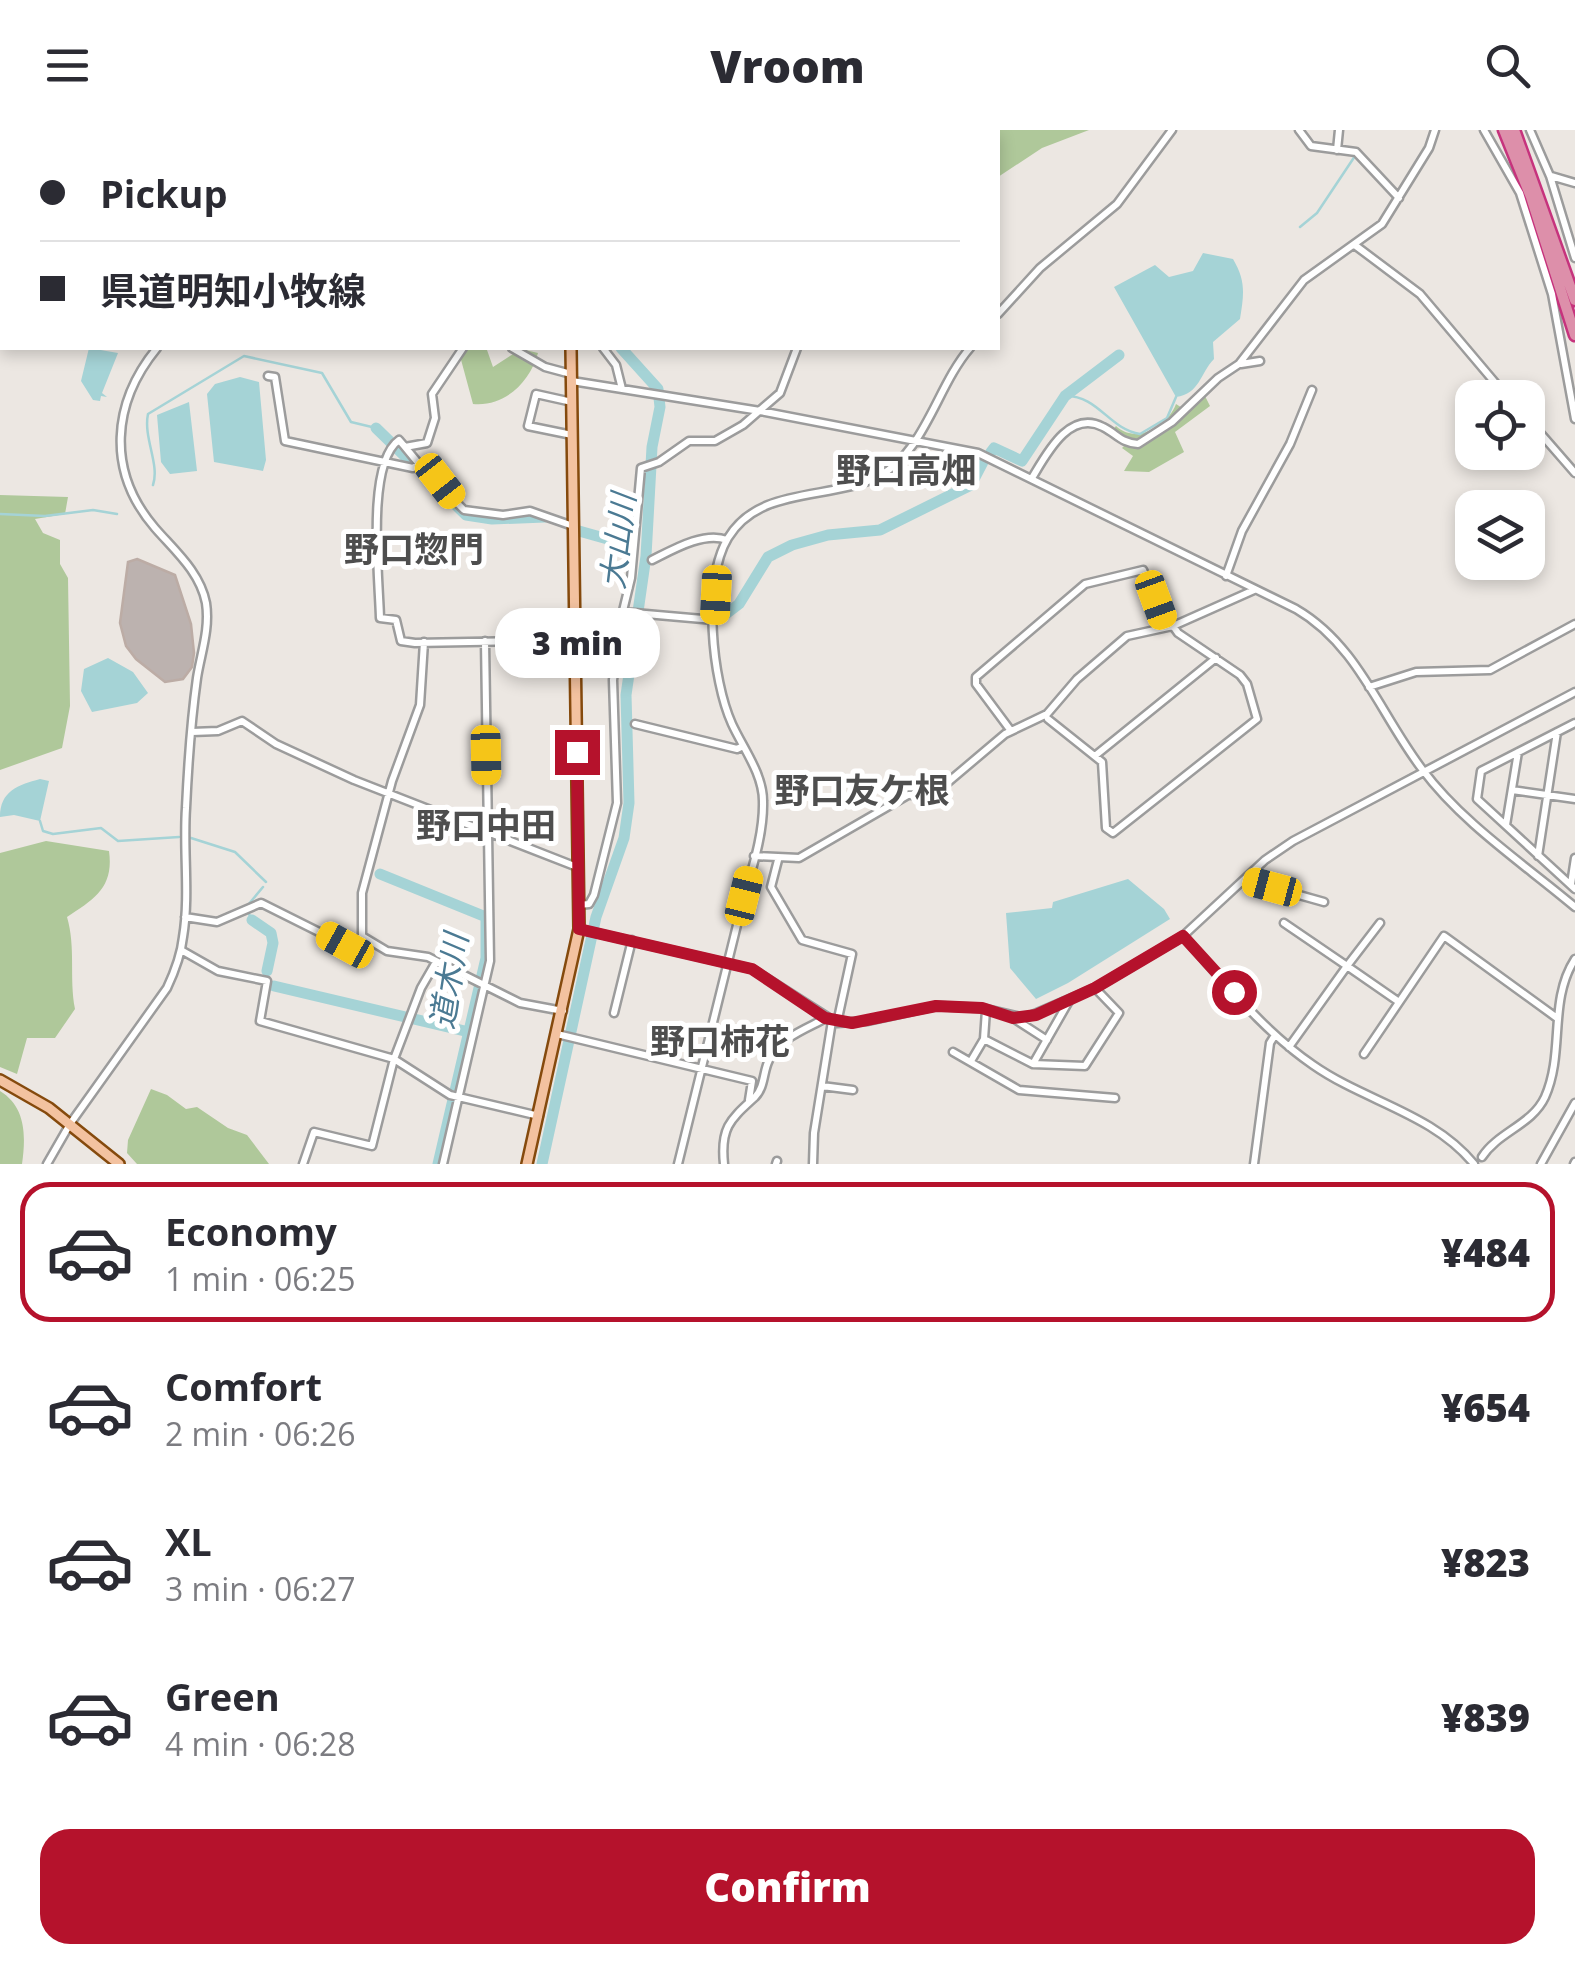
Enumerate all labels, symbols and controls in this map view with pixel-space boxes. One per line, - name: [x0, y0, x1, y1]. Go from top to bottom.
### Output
- text: Vroom: [710, 35, 865, 96]
- icon: menu: [40, 38, 95, 93]
- icon: search: [1480, 38, 1535, 93]
- text: Pickup: [100, 167, 228, 219]
- text: 県道明知小牧線: [100, 264, 366, 316]
- map controls: [1455, 380, 1545, 580]
- button: locate: [1455, 380, 1545, 470]
- district label: 野口高畑: [836, 446, 976, 493]
- car: [410, 448, 470, 514]
- water label: 大山川: [590, 488, 645, 591]
- button: layers: [1455, 490, 1545, 580]
- district label: 野口惣門: [344, 525, 484, 572]
- car: [699, 564, 733, 626]
- car: [1132, 567, 1180, 633]
- callout: 3 min: [494, 607, 660, 677]
- text: 3 min: [532, 621, 623, 664]
- car: [470, 725, 502, 785]
- route end: [555, 730, 600, 775]
- district label: 野口友ケ根: [774, 766, 950, 813]
- district label: 野口中田: [416, 801, 556, 848]
- car: [722, 863, 766, 929]
- car: [1239, 865, 1305, 909]
- car: [311, 917, 379, 973]
- water label: 道木川: [419, 927, 477, 1032]
- route start: [1212, 970, 1257, 1015]
- district label: 野口柿花: [650, 1017, 790, 1064]
- text: Economy: [165, 1205, 337, 1257]
- icon: car: [45, 1207, 135, 1297]
- text: ¥484: [1441, 1226, 1530, 1278]
- text: 1 min · 06:25: [165, 1257, 356, 1300]
- text: Comfort: [165, 1360, 322, 1412]
- icon: car: [45, 1362, 135, 1452]
- text: ¥654: [1441, 1381, 1530, 1433]
- text: 2 min · 06:26: [165, 1412, 356, 1455]
- text: XL: [165, 1515, 212, 1567]
- icon: car: [45, 1517, 135, 1607]
- text: ¥823: [1441, 1536, 1530, 1588]
- text: 3 min · 06:27: [165, 1567, 356, 1610]
- text: Green: [165, 1670, 280, 1722]
- icon: car: [45, 1672, 135, 1762]
- text: ¥839: [1441, 1691, 1530, 1743]
- text: 4 min · 06:28: [165, 1722, 356, 1765]
- button: Confirm: [40, 1829, 1535, 1944]

